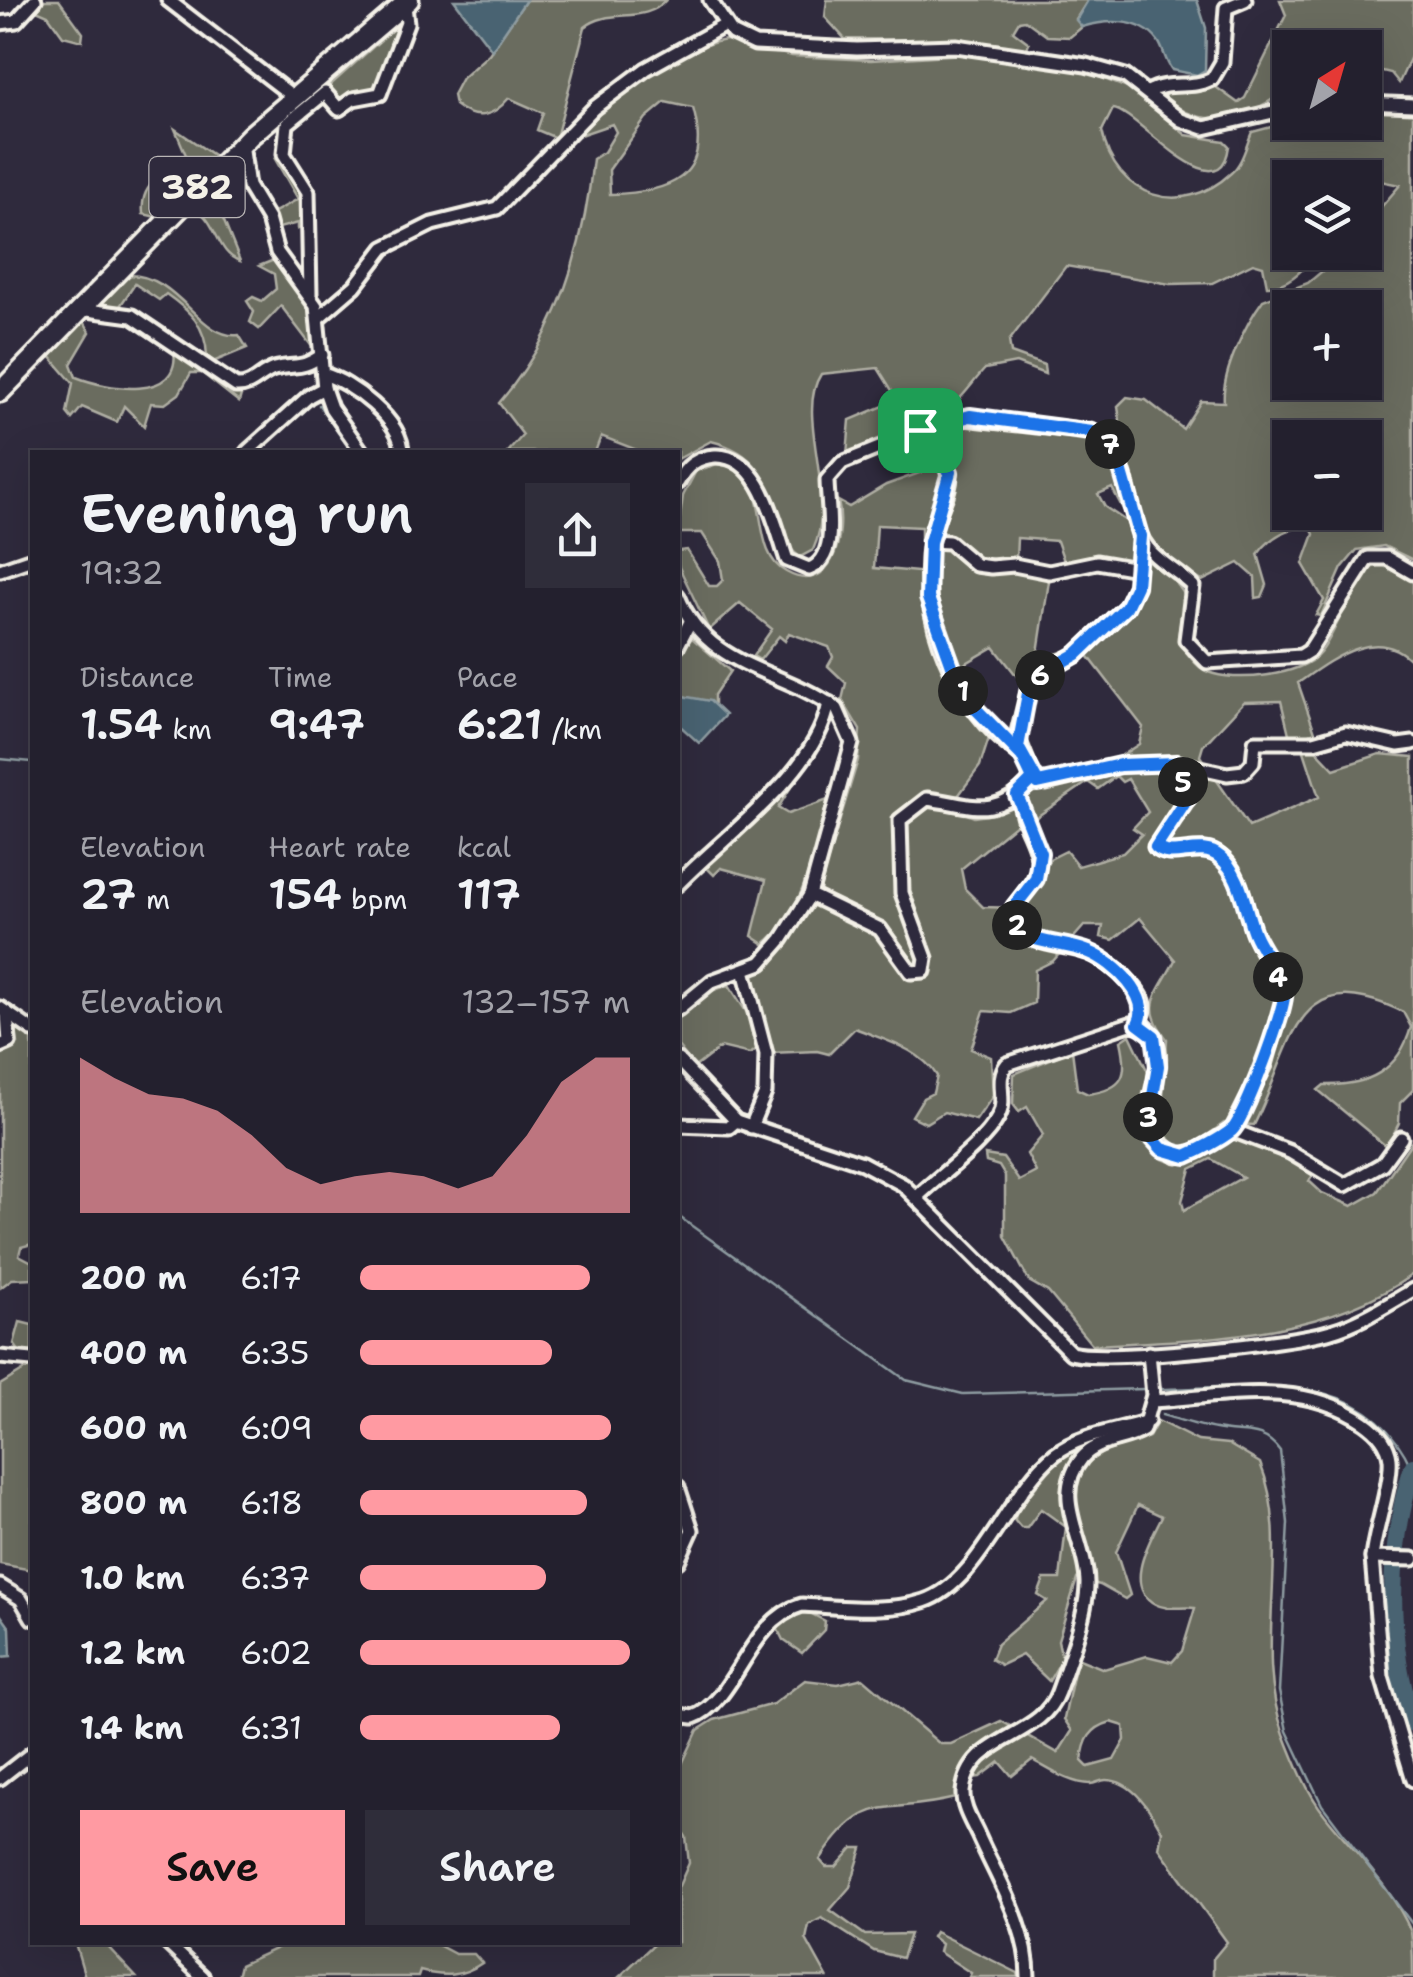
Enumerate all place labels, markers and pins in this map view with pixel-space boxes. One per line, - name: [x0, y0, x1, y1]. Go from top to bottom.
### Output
- pin: [878, 388, 963, 473]
- pin: 7: [1085, 419, 1135, 469]
- pin: 6: [1015, 650, 1065, 700]
- pin: 1: [938, 666, 988, 716]
- pin: 5: [1158, 757, 1208, 807]
- pin: 2: [992, 900, 1042, 950]
- pin: 4: [1253, 952, 1303, 1002]
- pin: 3: [1123, 1092, 1173, 1142]

